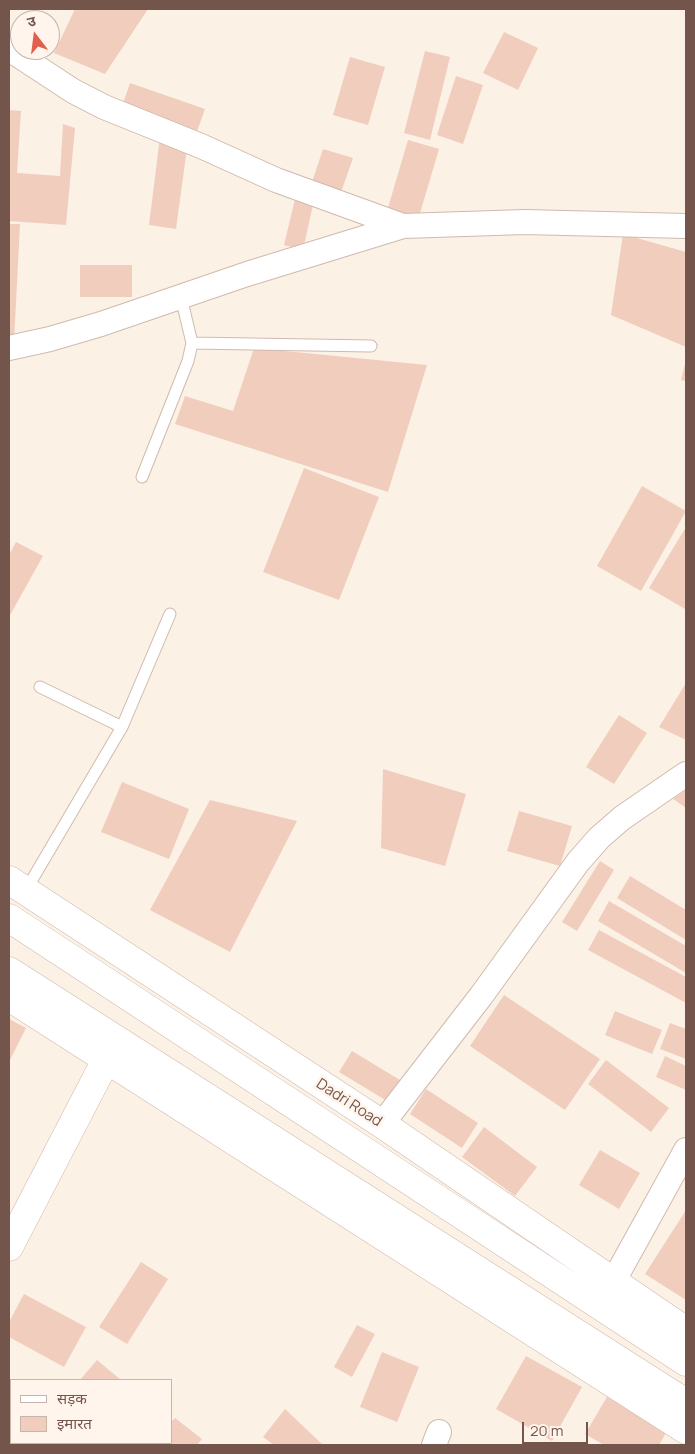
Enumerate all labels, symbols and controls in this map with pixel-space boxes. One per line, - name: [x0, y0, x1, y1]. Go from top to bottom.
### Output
- north arrow: [10, 10, 60, 60]
- text: उ: [25, 11, 38, 31]
- street label: Dadri Road: [313, 1075, 385, 1131]
- legend: [10, 1379, 172, 1444]
- text: सड़क: [57, 1388, 87, 1409]
- scale bar: [525, 1412, 591, 1444]
- text: इमारत: [57, 1413, 92, 1434]
- text: 20 m: [530, 1420, 563, 1441]

